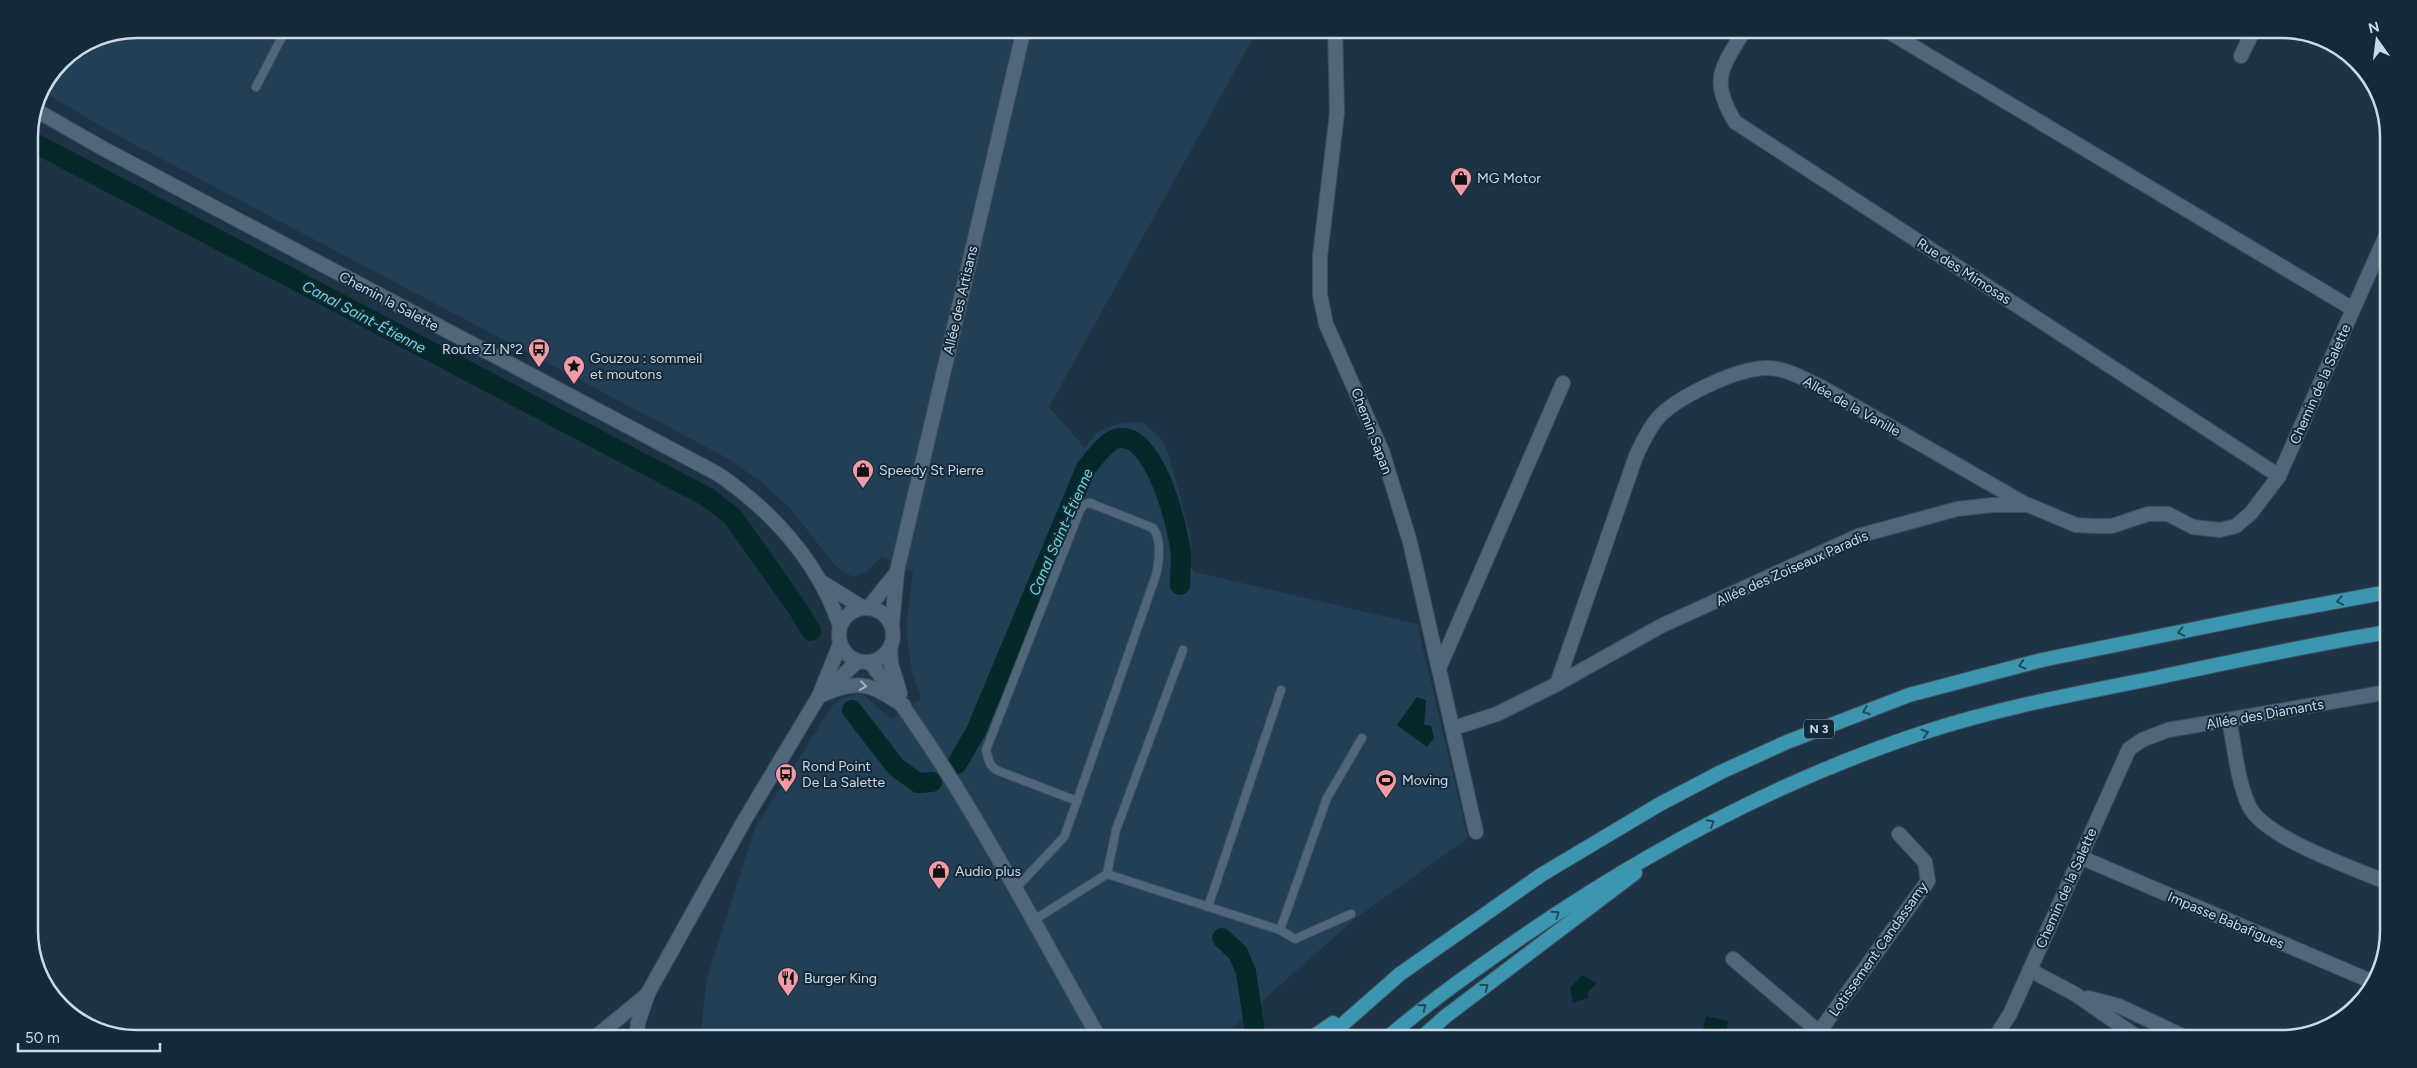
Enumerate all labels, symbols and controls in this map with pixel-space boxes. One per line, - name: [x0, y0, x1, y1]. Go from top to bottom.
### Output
- north arrow: [2352, 15, 2402, 65]
- text: N: [2367, 18, 2381, 37]
- shop icon: MG Motor: [1449, 166, 1473, 197]
- place label: MG Motor: [1477, 170, 1541, 187]
- street label: Rue des Mimosas: [1913, 235, 2014, 308]
- street label: Allée des Artisans: [940, 244, 981, 356]
- street label: Chemin la Salette: [336, 268, 442, 335]
- water label: Canal Saint-Étienne: [299, 277, 429, 357]
- street label: Chemin de la Salette: [2286, 321, 2355, 447]
- bus stop icon: Route ZI N°2: [527, 337, 551, 368]
- place label: Route ZI N°2: [442, 341, 523, 358]
- place label: Gouzou : sommeil et moutons: [590, 350, 702, 383]
- place icon: Gouzou : sommeil et moutons: [562, 354, 586, 385]
- street label: Allée de la Vanille: [1800, 373, 1904, 440]
- street label: Chemin Sapan: [1347, 386, 1396, 477]
- shop icon: Speedy St Pierre: [851, 458, 875, 489]
- place label: Speedy St Pierre: [879, 462, 984, 479]
- water label: Canal Saint-Étienne: [1025, 466, 1097, 598]
- street label: Allée des Zoiseaux Paradis: [1713, 527, 1871, 610]
- one-way arrow: [2336, 595, 2345, 605]
- one-way arrow: [2176, 626, 2185, 636]
- one-way arrow: [2018, 660, 2026, 670]
- one-way arrow: [858, 680, 867, 690]
- street label: Allée des Diamants: [2205, 696, 2325, 733]
- one-way arrow: [1862, 705, 1871, 715]
- road number: N 3: [1804, 720, 1834, 739]
- one-way arrow: [1920, 728, 1928, 738]
- place label: Rond Point De La Salette: [802, 758, 886, 791]
- bus stop icon: Rond Point De La Salette: [774, 762, 798, 793]
- sports icon: Moving: [1374, 768, 1398, 799]
- place label: Moving: [1402, 772, 1448, 789]
- one-way arrow: [1705, 819, 1714, 829]
- street label: Chemin de la Salette: [2032, 825, 2101, 951]
- shop icon: Audio plus: [927, 859, 951, 890]
- place label: Audio plus: [955, 863, 1021, 880]
- street label: Lotissement Candassamy: [1825, 878, 1932, 1020]
- street label: Impasse Babafigues: [2165, 888, 2287, 953]
- one-way arrow: [1550, 911, 1559, 920]
- restaurant icon: Burger King: [776, 966, 800, 997]
- place label: Burger King: [804, 970, 877, 987]
- one-way arrow: [1479, 984, 1488, 992]
- one-way arrow: [1417, 1004, 1426, 1013]
- scale bar: [18, 1020, 160, 1052]
- text: 50 m: [25, 1029, 60, 1047]

